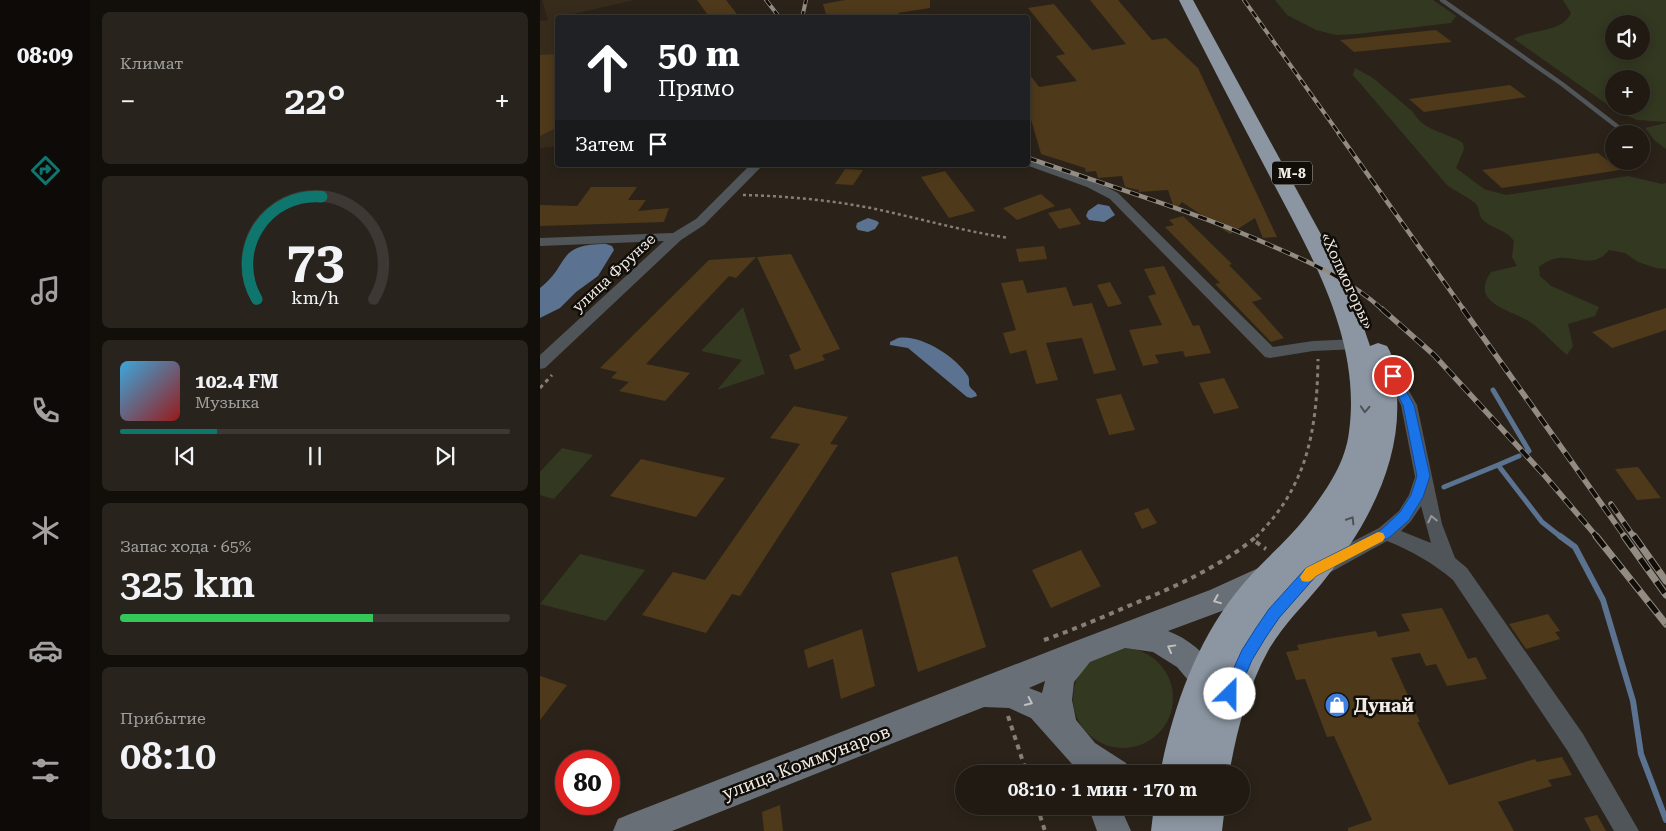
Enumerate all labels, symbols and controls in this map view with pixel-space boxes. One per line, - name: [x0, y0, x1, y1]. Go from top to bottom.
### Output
- map controls: [1605, 15, 1650, 170]
- button: sound: [1605, 15, 1650, 60]
- text: 50 m: [658, 34, 740, 75]
- icon: ahead: [575, 35, 640, 100]
- text: 08:09: [17, 43, 73, 68]
- text: Климат: [120, 54, 183, 73]
- button: +: [1605, 70, 1650, 115]
- text: Прямо: [658, 76, 734, 101]
- text: 22°: [284, 79, 346, 123]
- text: −: [120, 85, 136, 118]
- text: +: [494, 85, 510, 118]
- button: −: [1605, 125, 1650, 170]
- icon: arrive: [644, 130, 672, 158]
- text: Затем: [575, 133, 634, 156]
- icon: directions: [28, 153, 63, 188]
- road number: М-8: [1272, 162, 1312, 184]
- text: 73: [286, 230, 344, 291]
- street label: улица Фрунзе: [569, 230, 659, 316]
- street label: «Холмогоры»: [1317, 230, 1377, 332]
- icon: music: [28, 273, 63, 308]
- text: km/h: [291, 287, 339, 308]
- pin: [1372, 355, 1414, 397]
- icon: arrive: [1379, 362, 1407, 390]
- text: 102.4 FM: [195, 370, 278, 393]
- icon: phone: [28, 393, 63, 428]
- text: Музыка: [195, 393, 259, 412]
- one-way arrow: [1360, 405, 1371, 413]
- icon: previous: [171, 442, 199, 470]
- icon: pause: [301, 442, 329, 470]
- icon: next: [431, 442, 459, 470]
- icon: climate: [28, 513, 63, 548]
- one-way arrow: [1427, 515, 1438, 524]
- one-way arrow: [1345, 516, 1354, 525]
- text: Запас хода · 65%: [120, 537, 251, 556]
- text: 325 km: [120, 562, 255, 606]
- one-way arrow: [1213, 594, 1222, 604]
- icon: car: [28, 633, 63, 668]
- one-way arrow: [1168, 644, 1177, 654]
- position arrow: [1203, 667, 1255, 719]
- shop icon: Дунай: [1324, 692, 1350, 718]
- place label: Дунай: [1354, 695, 1414, 716]
- one-way arrow: [1024, 696, 1033, 706]
- text: Прибытие: [120, 709, 206, 728]
- street label: улица Коммунаров: [719, 720, 893, 804]
- text: 08:10: [120, 734, 216, 778]
- speed limit sign: 80: [555, 750, 620, 815]
- icon: filters: [28, 753, 63, 788]
- text: 08:10 · 1 мин · 170 m: [1008, 778, 1197, 801]

